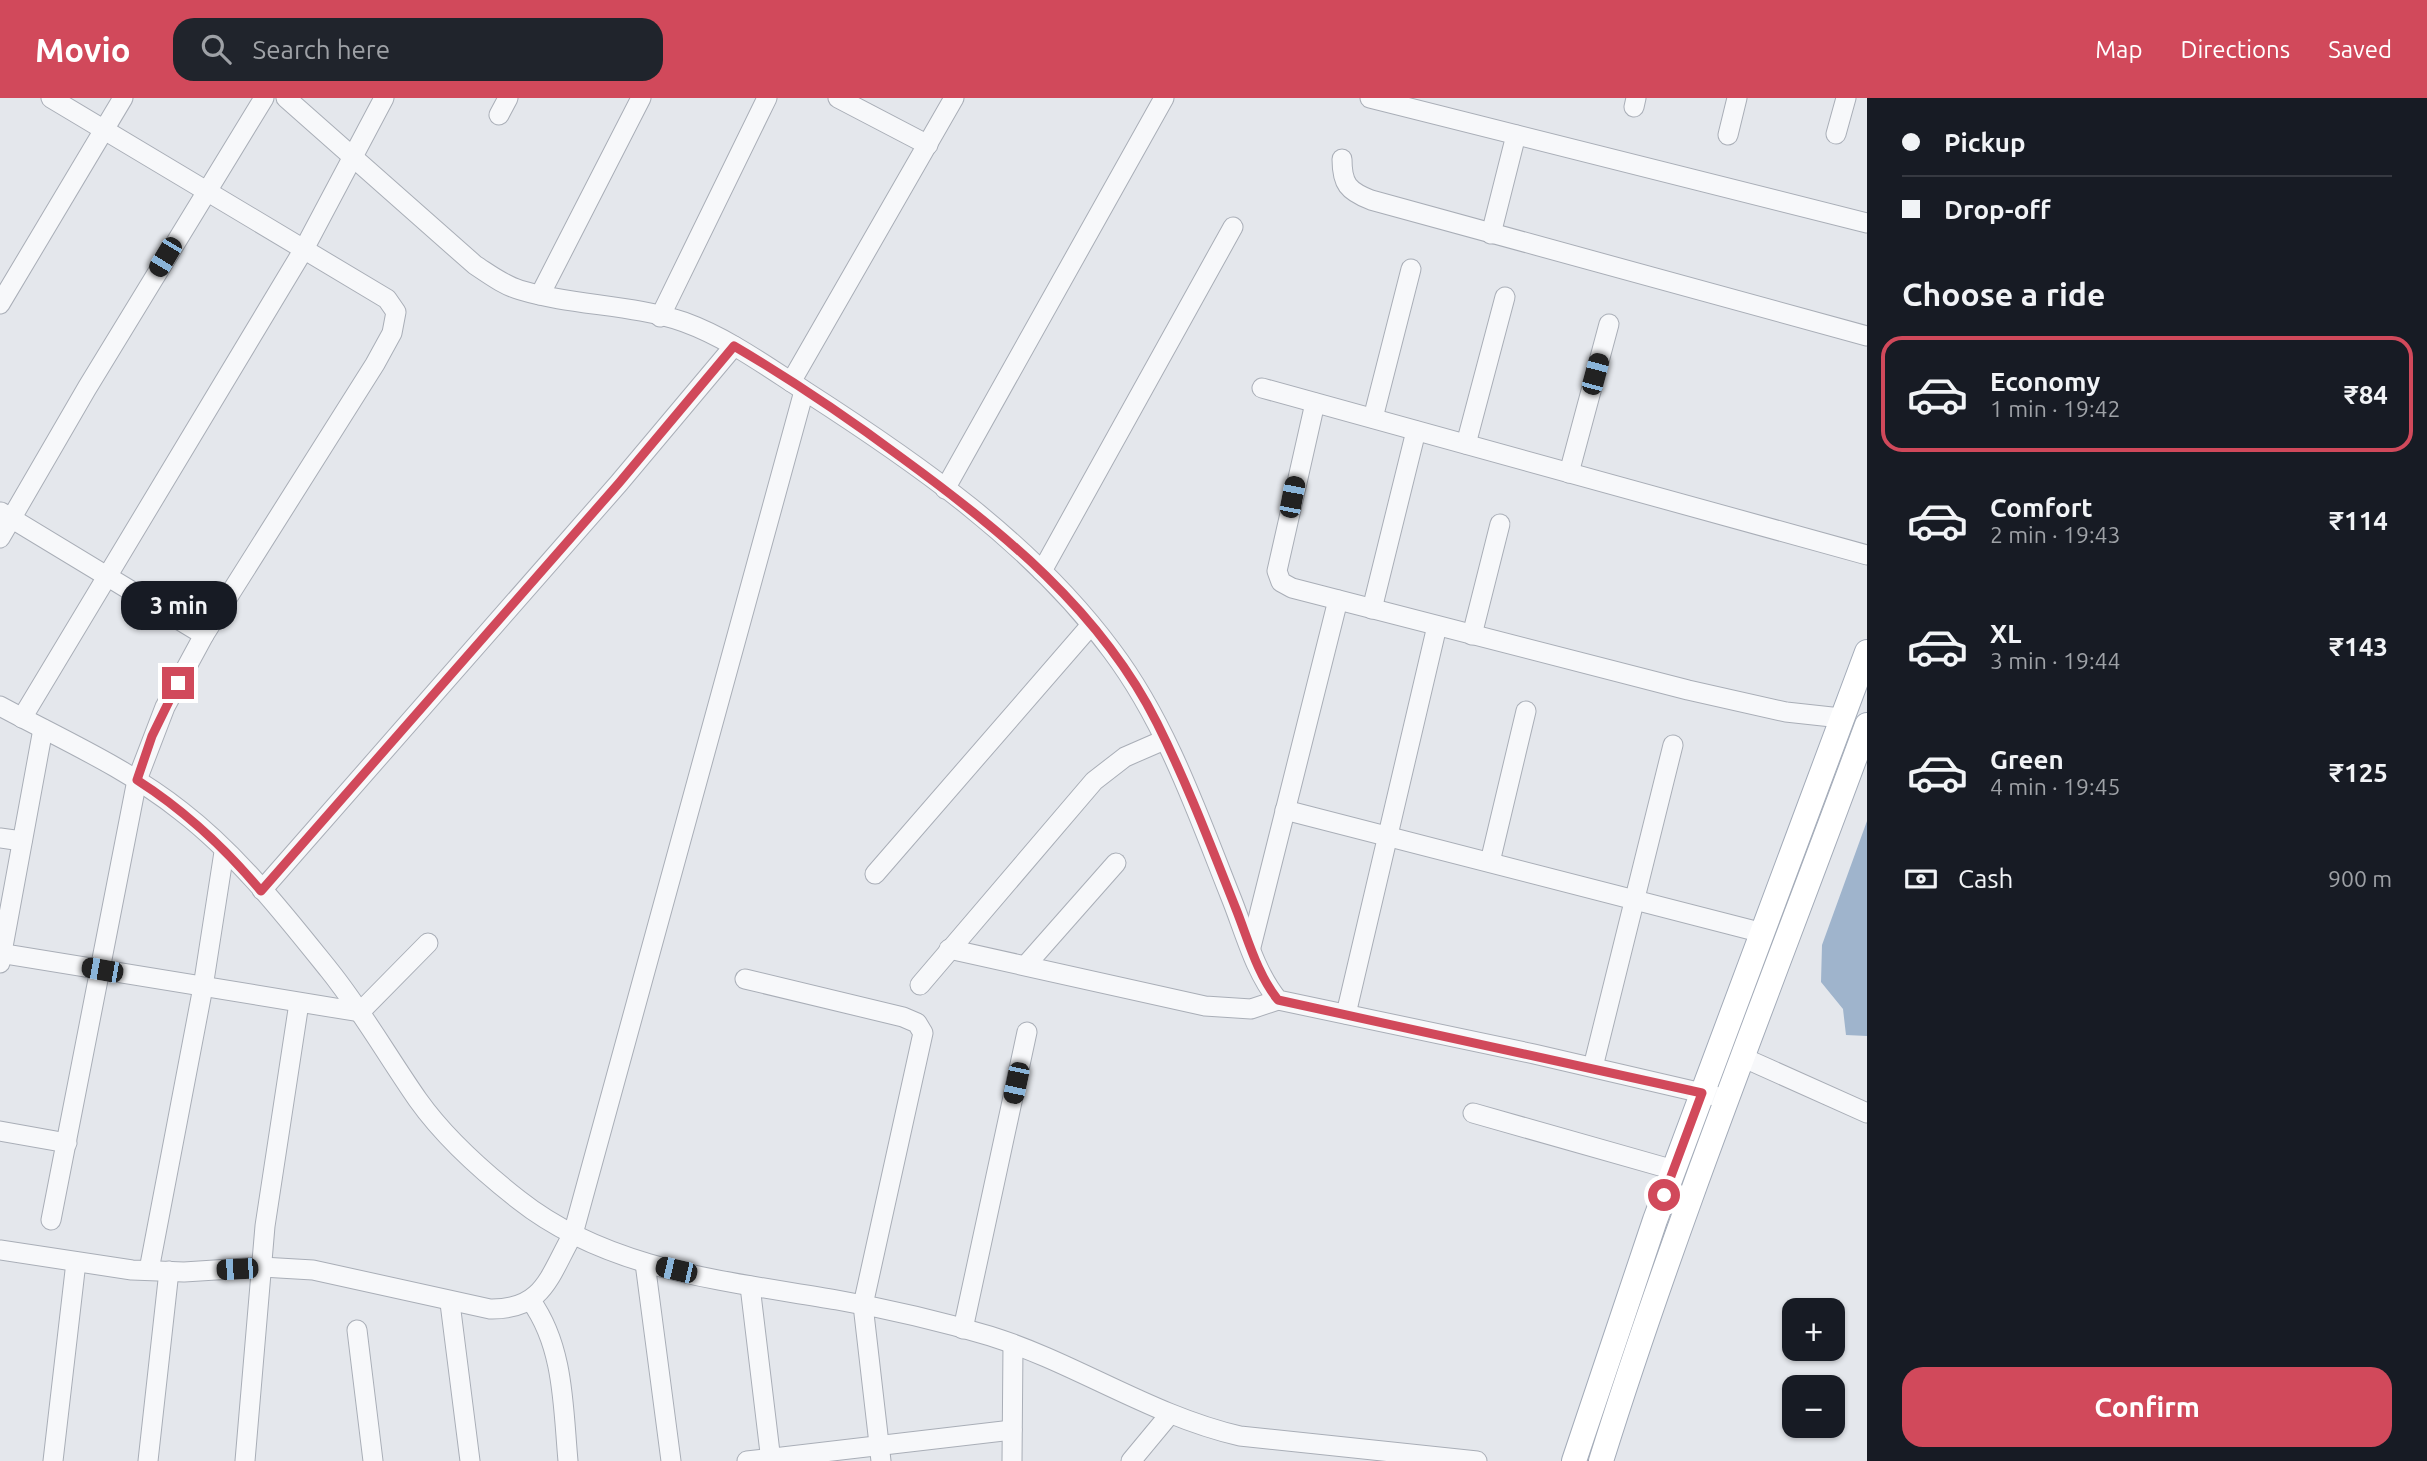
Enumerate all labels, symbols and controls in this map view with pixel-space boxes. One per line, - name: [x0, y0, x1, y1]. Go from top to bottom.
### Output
- search box: [173, 18, 663, 81]
- icon: search: [197, 30, 235, 68]
- text: Movio: [35, 31, 131, 68]
- text: Search here: [253, 35, 390, 64]
- text: Map: [2095, 36, 2142, 63]
- text: Directions: [2180, 36, 2290, 63]
- text: Saved: [2328, 36, 2392, 63]
- text: Pickup: [1944, 128, 2026, 157]
- text: Drop-off: [1944, 195, 2051, 224]
- car: [146, 234, 185, 280]
- text: Choose a ride: [1902, 276, 2105, 312]
- car: [1580, 351, 1611, 397]
- icon: car: [1906, 363, 1969, 426]
- text: Economy: [1990, 367, 2100, 396]
- text: ₹84: [2344, 380, 2388, 409]
- text: 1 min · 19:42: [1990, 396, 2121, 421]
- car: [1278, 474, 1307, 520]
- icon: car: [1906, 489, 1969, 552]
- text: Comfort: [1990, 493, 2093, 522]
- text: ₹114: [2329, 506, 2388, 535]
- text: 2 min · 19:43: [1990, 522, 2121, 547]
- callout: 3 min: [120, 582, 236, 630]
- text: 3 min: [150, 593, 208, 618]
- icon: car: [1906, 615, 1969, 678]
- text: XL: [1990, 619, 2021, 648]
- text: ₹143: [2329, 632, 2388, 661]
- text: 3 min · 19:44: [1990, 648, 2121, 673]
- route end: [162, 667, 194, 699]
- icon: car: [1906, 741, 1969, 804]
- text: Green: [1990, 745, 2064, 774]
- text: ₹125: [2329, 758, 2388, 787]
- text: 4 min · 19:45: [1990, 774, 2121, 799]
- icon: cash: [1902, 860, 1940, 898]
- text: Cash: [1958, 864, 2013, 893]
- text: 900 m: [2328, 866, 2392, 891]
- car: [80, 956, 125, 984]
- car: [1002, 1060, 1031, 1106]
- route start: [1648, 1179, 1680, 1211]
- car: [654, 1255, 699, 1285]
- car: [216, 1257, 259, 1281]
- map controls: [1782, 1298, 1845, 1438]
- button: +: [1782, 1298, 1845, 1361]
- button: Confirm: [1902, 1367, 2392, 1447]
- button: −: [1782, 1375, 1845, 1438]

